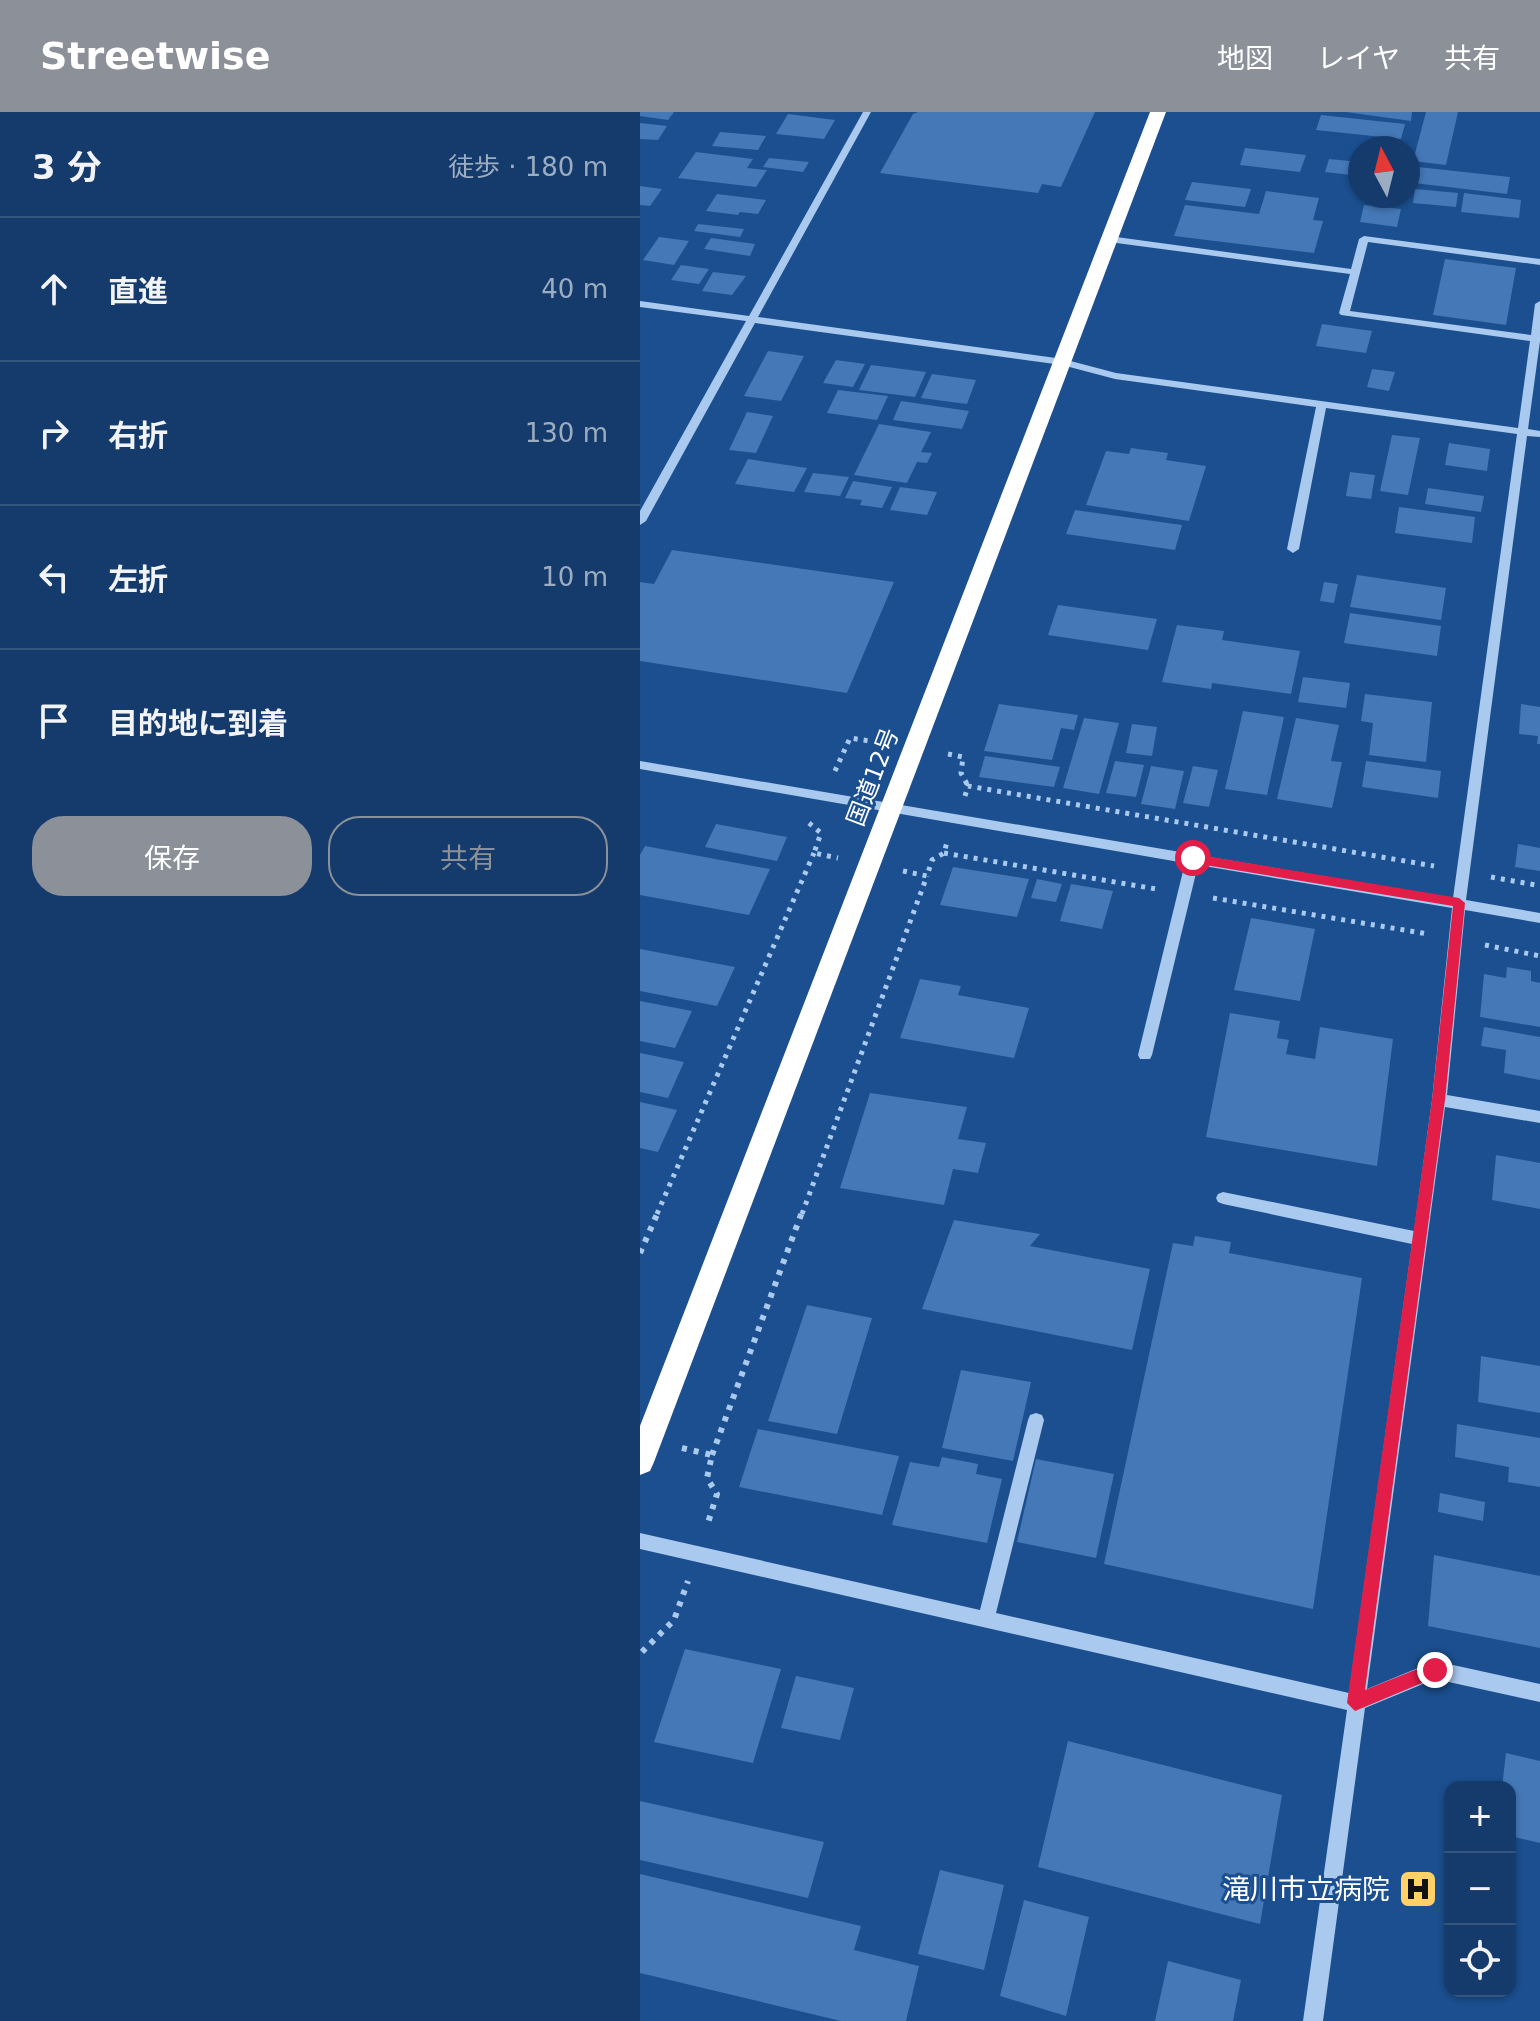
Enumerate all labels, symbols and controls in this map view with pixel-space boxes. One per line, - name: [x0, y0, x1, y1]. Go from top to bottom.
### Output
- text: Streetwise: [40, 34, 271, 78]
- text: 地図: [1217, 42, 1273, 75]
- text: レイヤ: [1317, 42, 1400, 75]
- text: 共有: [1444, 42, 1500, 75]
- north arrow: [1348, 136, 1420, 208]
- text: 3 分: [32, 147, 102, 187]
- text: 徒歩 · 180 m: [448, 152, 608, 182]
- icon: ahead: [32, 267, 76, 311]
- text: 直進: [108, 274, 168, 309]
- text: 40 m: [541, 274, 608, 304]
- icon: right: [32, 411, 76, 455]
- text: 右折: [108, 418, 168, 453]
- text: 130 m: [525, 418, 608, 448]
- icon: left: [32, 555, 76, 599]
- text: 左折: [108, 562, 168, 597]
- text: 10 m: [541, 562, 608, 592]
- icon: arrive: [32, 699, 76, 743]
- text: 目的地に到着: [108, 706, 288, 741]
- street label: 国道12号: [842, 724, 904, 830]
- button: 保存: [32, 816, 312, 896]
- button: 共有: [328, 816, 608, 896]
- route start: [1175, 840, 1211, 876]
- route end: [1417, 1652, 1453, 1688]
- map controls: [1444, 1781, 1516, 1997]
- button: +: [1444, 1781, 1516, 1853]
- button: −: [1444, 1853, 1516, 1925]
- hospital icon: 滝川市立病院: [1397, 1868, 1439, 1910]
- place label: 滝川市立病院: [1222, 1873, 1390, 1906]
- button: locate: [1444, 1925, 1516, 1997]

